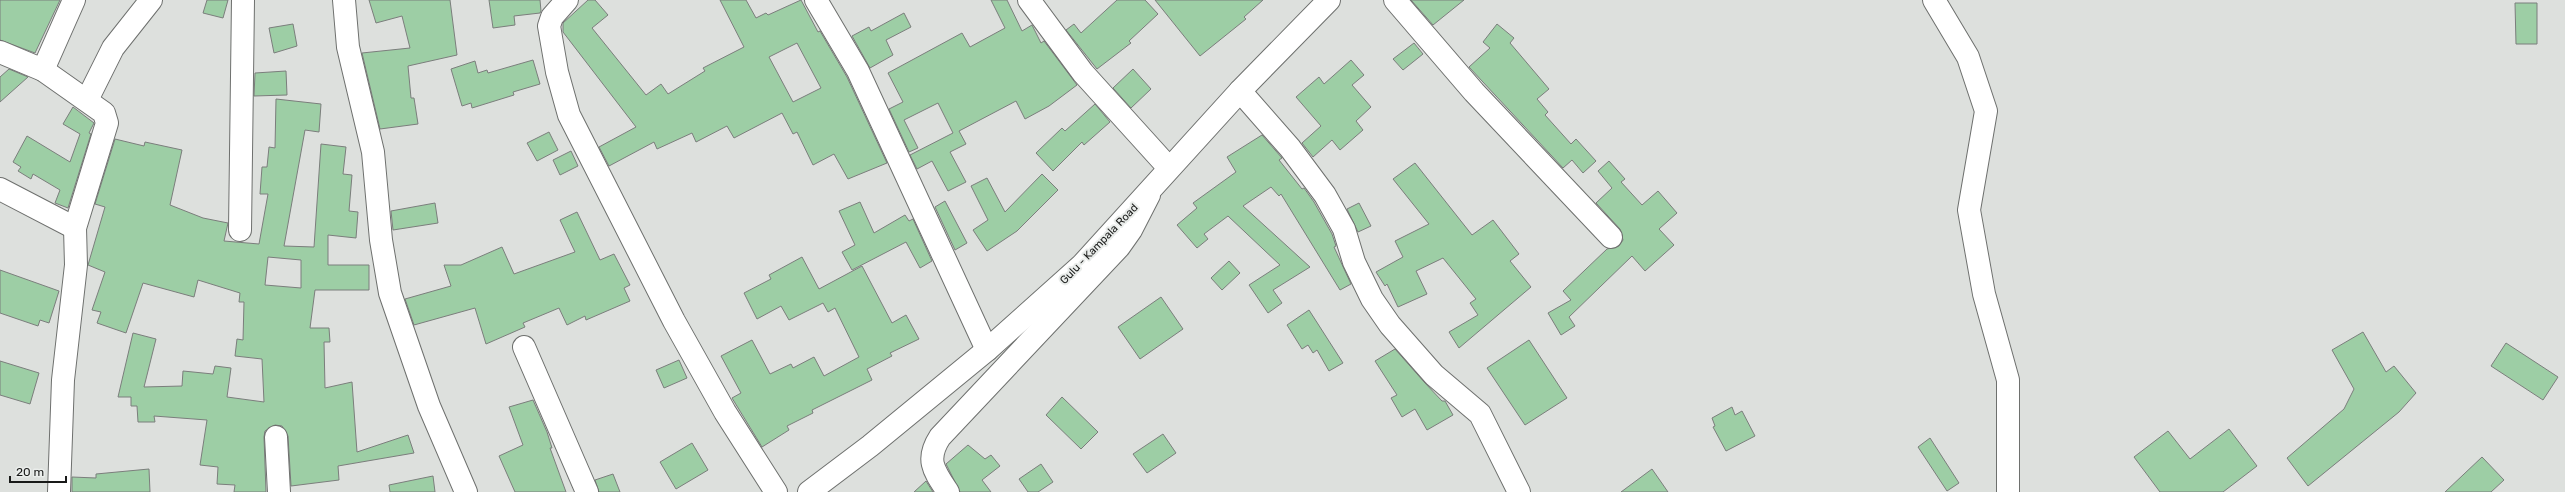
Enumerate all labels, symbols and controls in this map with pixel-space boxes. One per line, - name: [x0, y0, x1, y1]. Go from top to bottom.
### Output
- street label: Gulu - Kampala Road: [1057, 201, 1141, 287]
- scale bar: [10, 458, 66, 484]
- text: 20 m: [16, 465, 44, 479]

